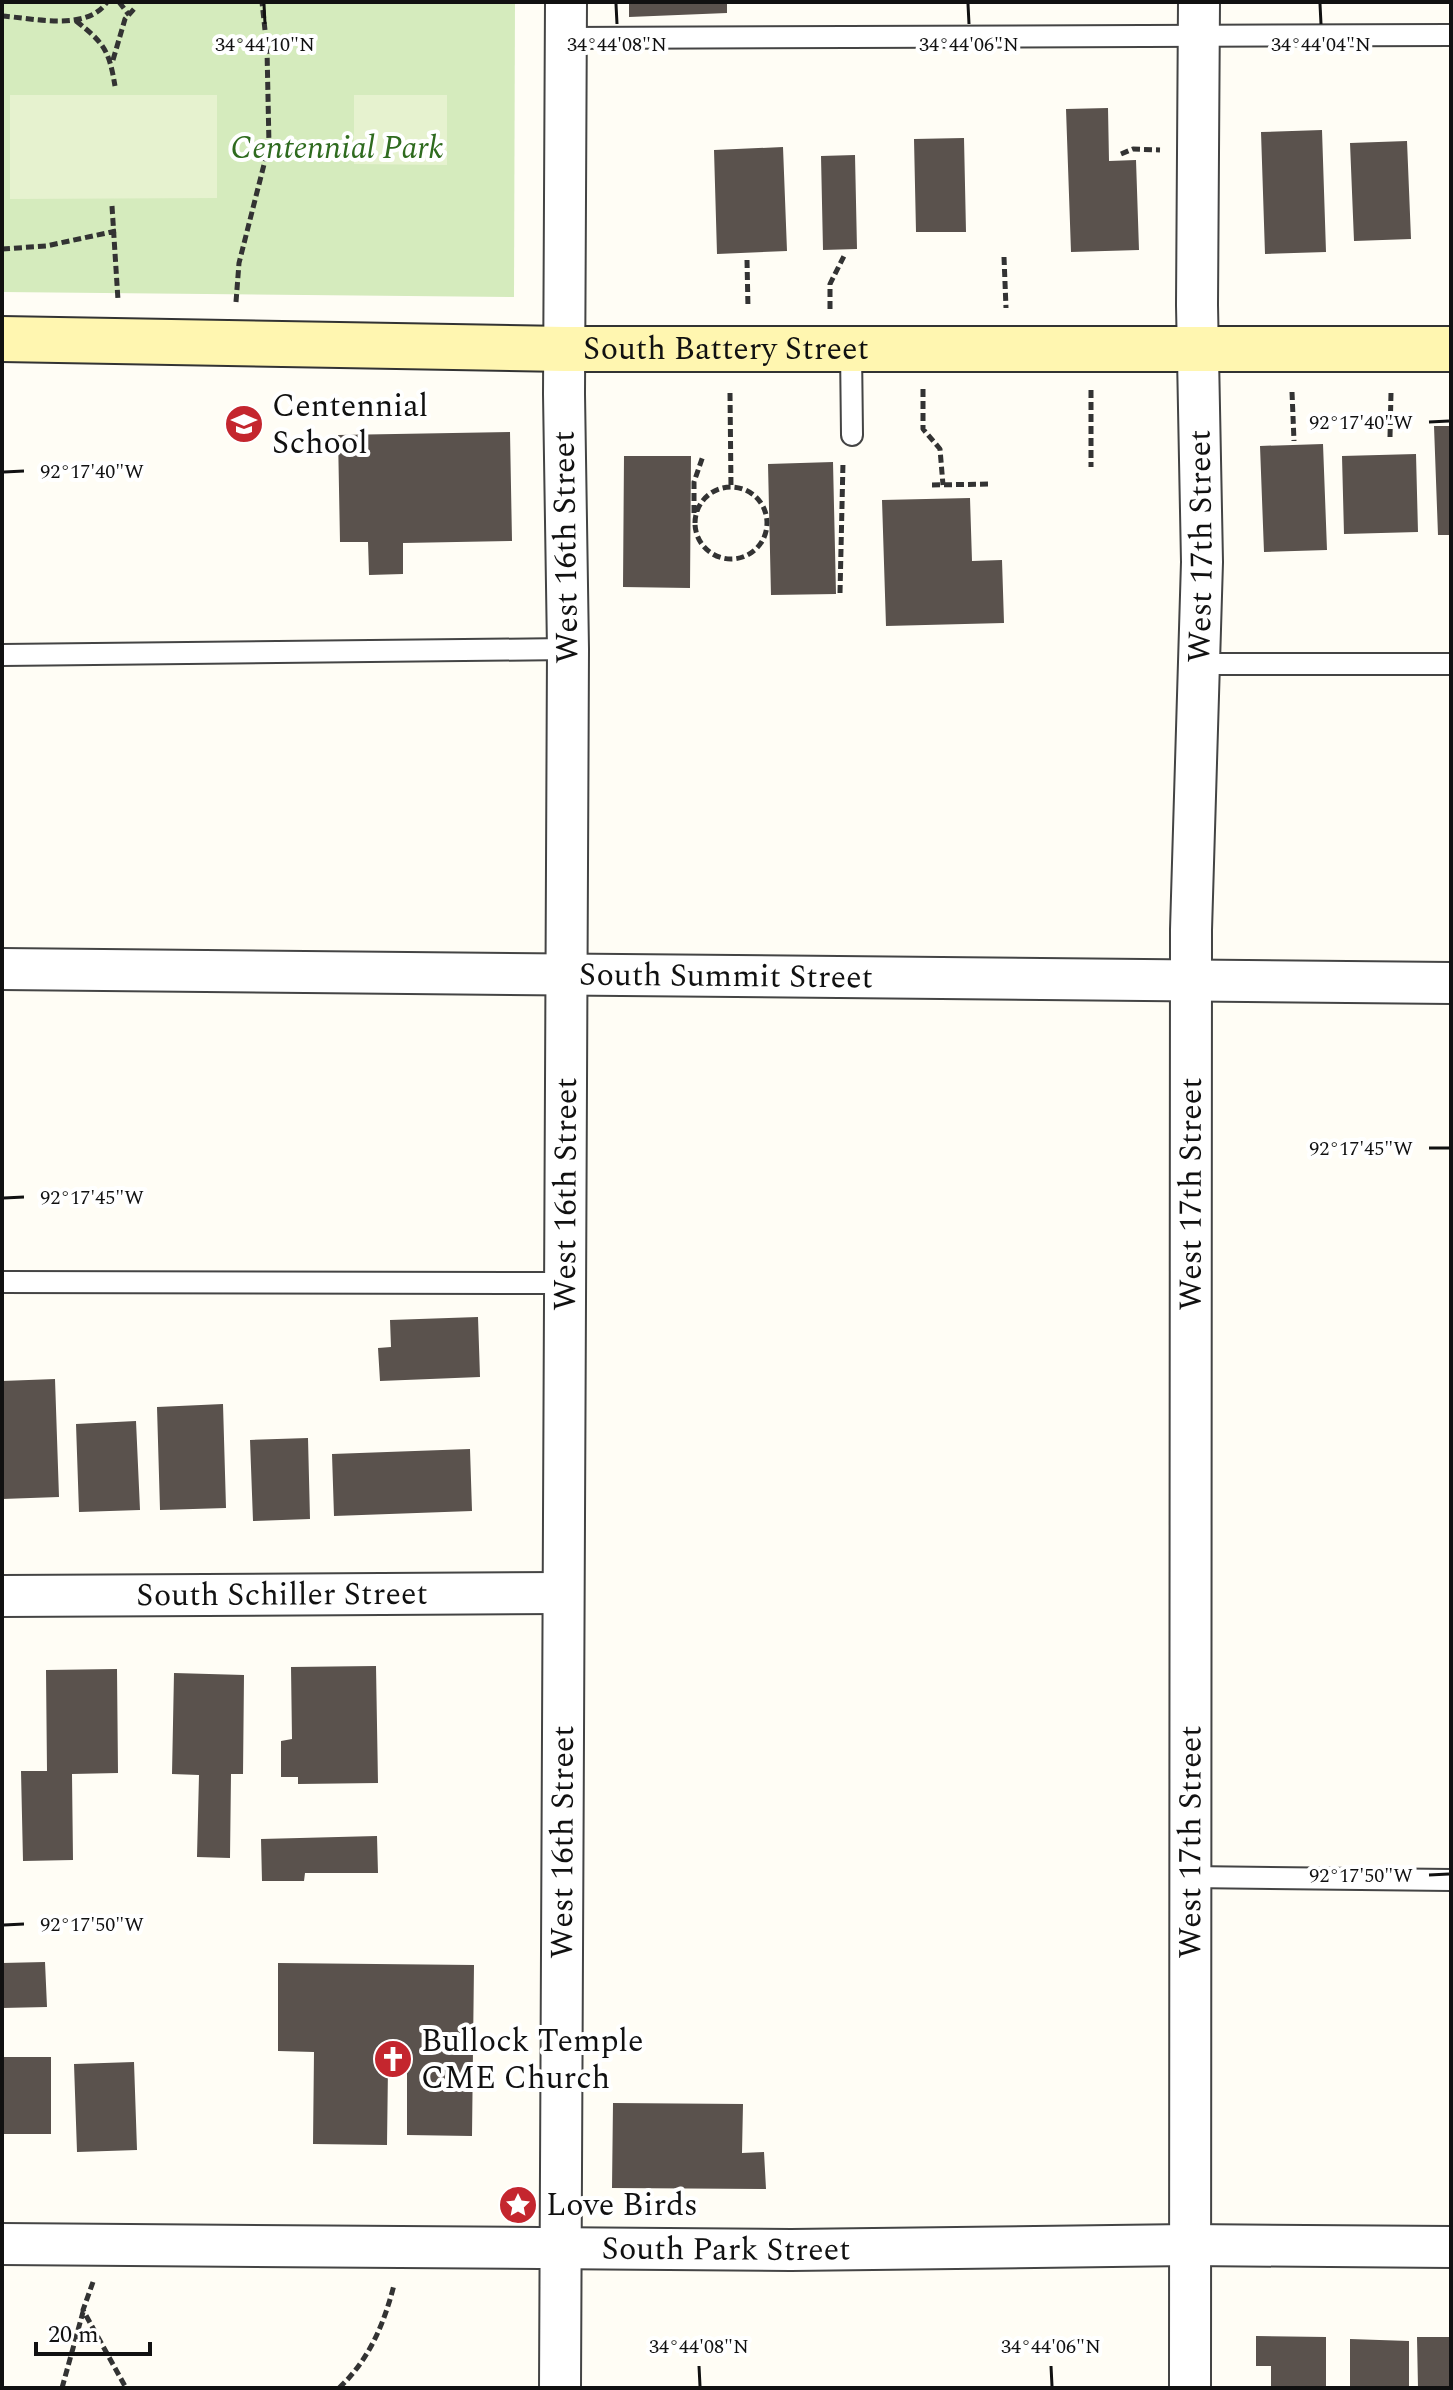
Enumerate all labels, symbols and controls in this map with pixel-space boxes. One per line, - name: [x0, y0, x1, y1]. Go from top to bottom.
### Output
- text: 34°44'10"N: [215, 30, 315, 60]
- text: 34°44'08"N: [567, 30, 667, 60]
- text: 34°44'06"N: [919, 30, 1019, 60]
- text: 34°44'04"N: [1271, 30, 1371, 60]
- park label: Centennial Park: [231, 124, 443, 173]
- street label: South Battery Street: [583, 325, 869, 374]
- place label: Centennial School: [272, 382, 428, 468]
- school or university icon: Centennial School: [223, 403, 265, 445]
- text: 92°17'40"W: [1309, 408, 1413, 438]
- street label: West 17th Street: [1175, 429, 1227, 663]
- street label: West 16th Street: [539, 430, 593, 664]
- text: 92°17'40"W: [40, 457, 144, 487]
- street label: South Summit Street: [579, 950, 873, 1002]
- street label: West 16th Street: [540, 1077, 591, 1311]
- street label: West 17th Street: [1166, 1077, 1215, 1311]
- text: 92°17'45"W: [1309, 1134, 1413, 1164]
- text: 92°17'45"W: [40, 1183, 144, 1213]
- street label: South Schiller Street: [136, 1569, 428, 1620]
- street label: West 16th Street: [537, 1725, 588, 1959]
- street label: West 17th Street: [1166, 1725, 1215, 1959]
- text: 92°17'50"W: [1309, 1861, 1413, 1891]
- text: 92°17'50"W: [40, 1910, 144, 1940]
- place label: Bullock Temple CME Church: [421, 2017, 643, 2103]
- church icon: Bullock Temple CME Church: [372, 2038, 414, 2080]
- place label: Love Birds: [546, 2181, 698, 2230]
- place icon: Love Birds: [497, 2184, 539, 2226]
- street label: South Park Street: [601, 2224, 851, 2275]
- scale bar: [36, 2306, 150, 2356]
- text: 20 m: [48, 2317, 99, 2353]
- text: 34°44'08"N: [649, 2332, 749, 2362]
- text: 34°44'06"N: [1001, 2332, 1101, 2362]

